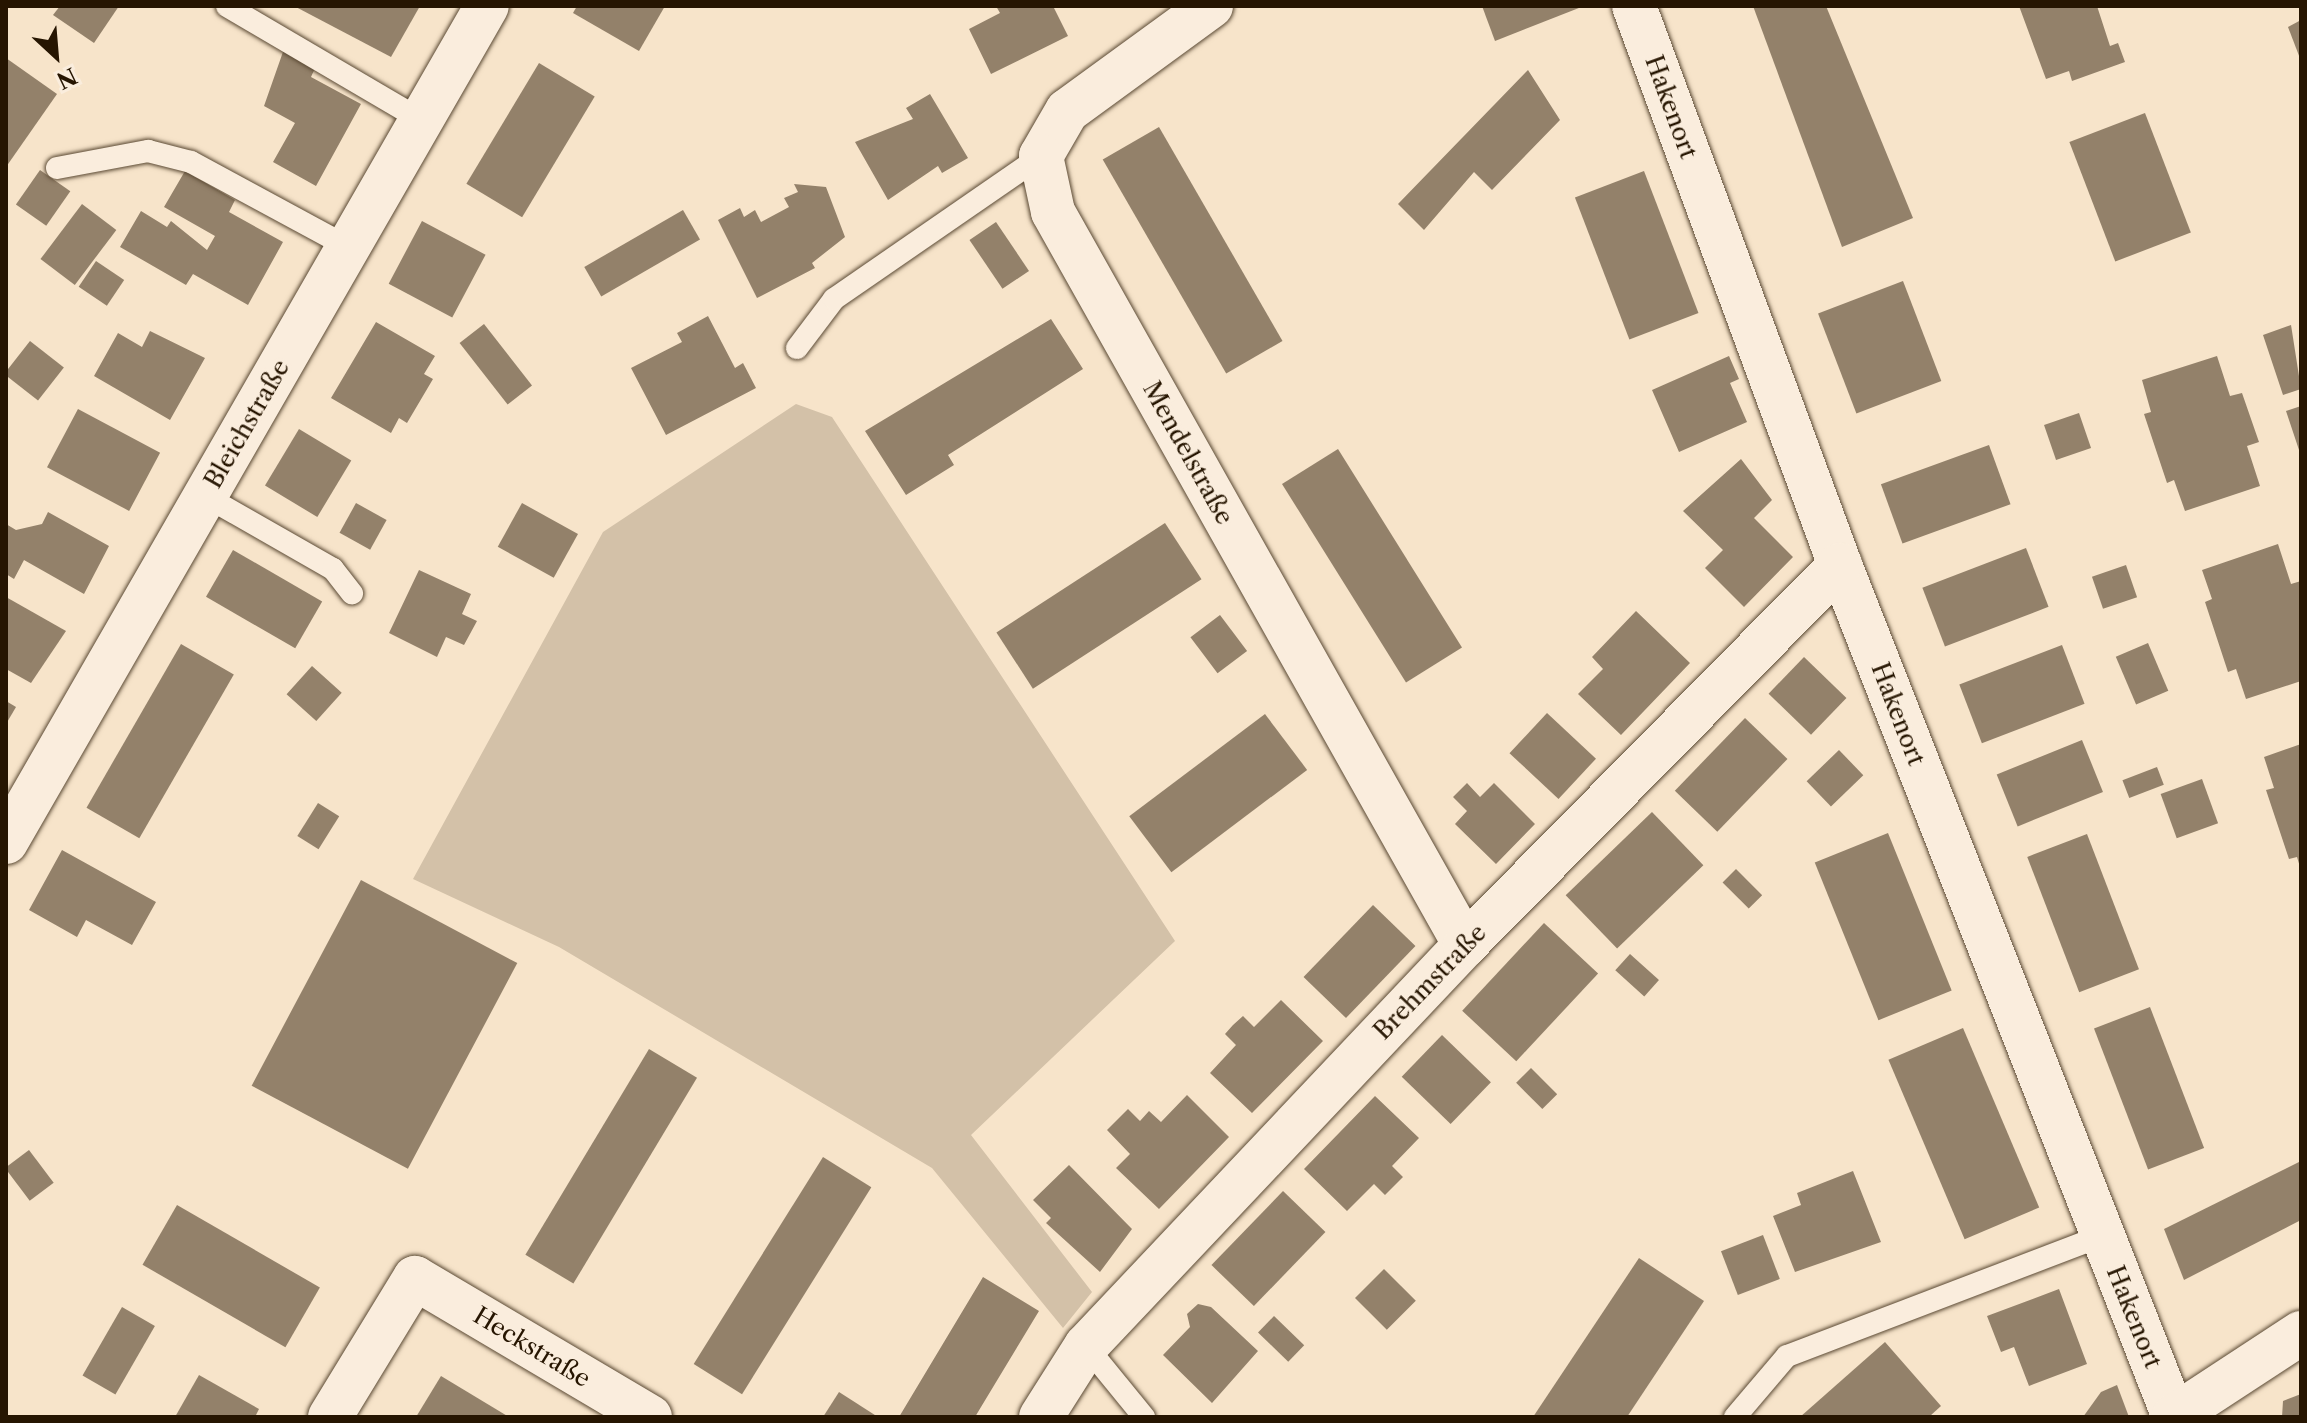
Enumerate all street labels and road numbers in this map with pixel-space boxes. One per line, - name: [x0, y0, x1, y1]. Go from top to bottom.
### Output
- street label: Hakenort: [1639, 51, 1703, 163]
- street label: Bleichstraße: [199, 355, 295, 493]
- street label: Mendelstraße: [1137, 377, 1239, 529]
- street label: Hakenort: [1865, 659, 1931, 769]
- street label: Brehmstraße: [1368, 918, 1492, 1046]
- street label: Hakenort: [2100, 1262, 2168, 1372]
- street label: Heckstraße: [468, 1301, 596, 1393]

